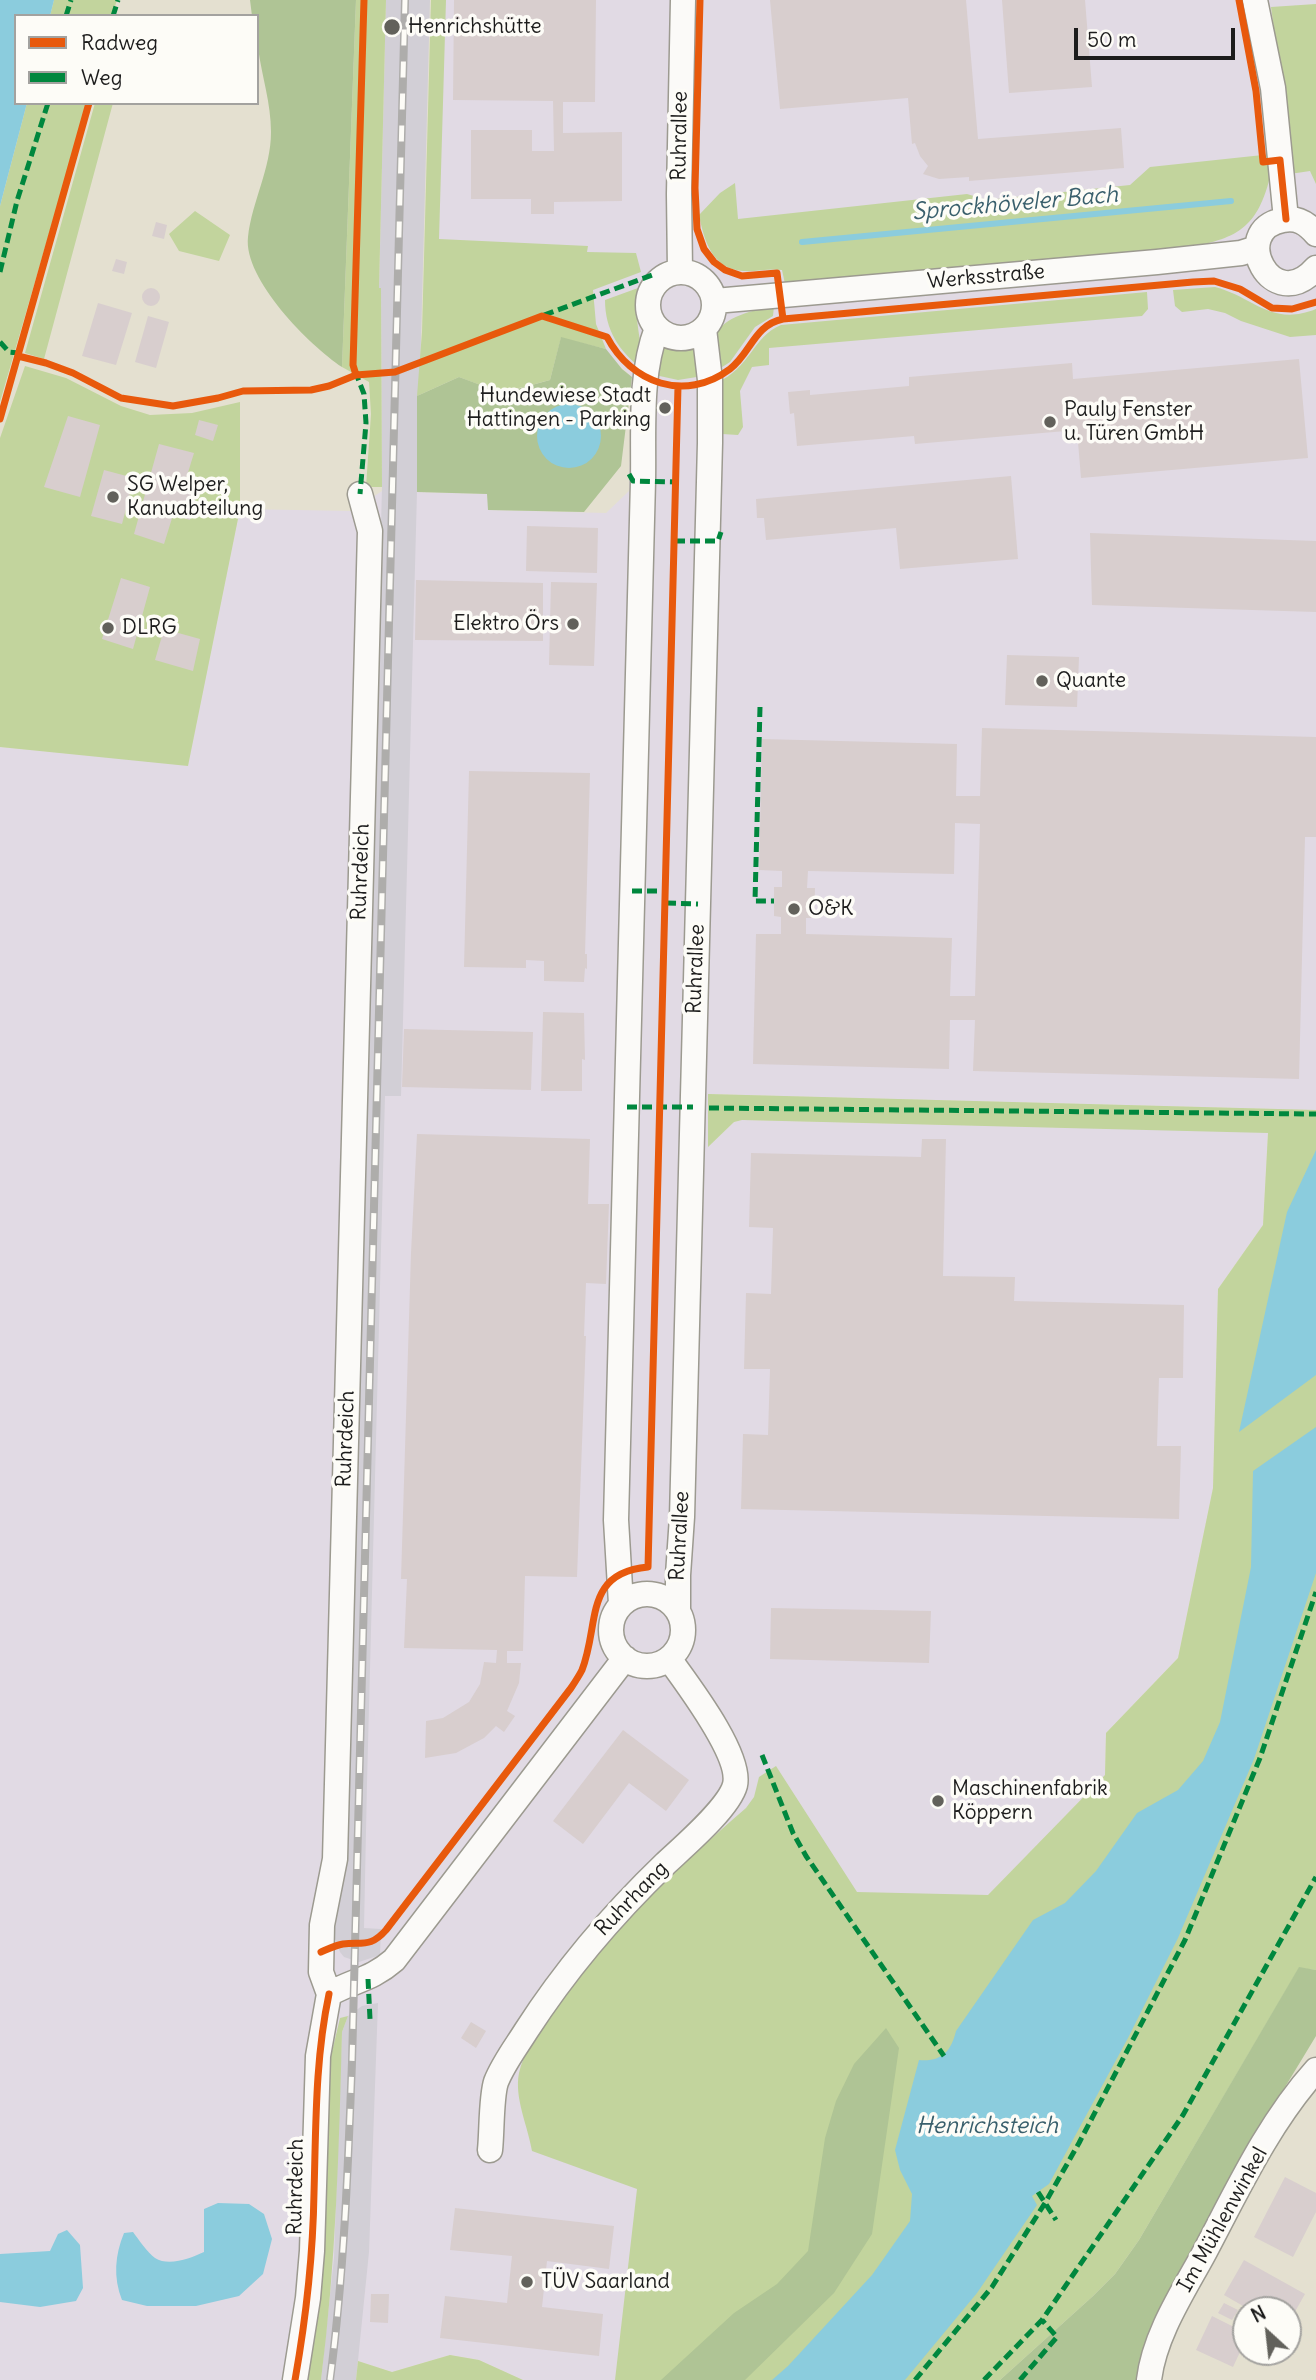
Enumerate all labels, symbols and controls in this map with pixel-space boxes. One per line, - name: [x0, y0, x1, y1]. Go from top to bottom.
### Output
- legend: [14, 14, 259, 105]
- place label: Henrichshütte: [408, 14, 542, 40]
- scale bar: [1078, 14, 1239, 58]
- marker: Henrichshütte: [382, 17, 402, 37]
- text: 50 m: [1087, 26, 1136, 53]
- text: Radweg: [81, 29, 158, 56]
- text: Weg: [81, 64, 122, 91]
- street label: Ruhrallee: [667, 91, 693, 181]
- water label: Sprockhöveler Bach: [911, 181, 1119, 227]
- street label: Werksstraße: [926, 259, 1046, 295]
- place label: Hundewiese Stadt Hattingen - Parking: [467, 383, 651, 433]
- place label: Pauly Fenster u. Türen GmbH: [1064, 397, 1204, 447]
- marker: Hundewiese Stadt Hattingen - Parking: [657, 400, 673, 416]
- marker: Pauly Fenster u. Türen GmbH: [1042, 414, 1058, 430]
- place label: SG Welper, Kanuabteilung: [127, 472, 263, 522]
- marker: SG Welper, Kanuabteilung: [105, 489, 121, 505]
- place label: Elektro Örs: [453, 611, 559, 637]
- place label: DLRG: [122, 615, 177, 641]
- marker: Elektro Örs: [565, 616, 581, 632]
- marker: DLRG: [100, 620, 116, 636]
- place label: Quante: [1056, 668, 1126, 694]
- marker: Quante: [1034, 673, 1050, 689]
- street label: Ruhrdeich: [347, 823, 375, 921]
- place label: O&K: [808, 896, 853, 922]
- marker: O&K: [786, 901, 802, 917]
- street label: Ruhrallee: [682, 924, 710, 1014]
- street label: Ruhrdeich: [332, 1390, 360, 1488]
- street label: Ruhrallee: [665, 1490, 695, 1582]
- place label: Maschinenfabrik Köppern: [952, 1776, 1108, 1826]
- marker: Maschinenfabrik Köppern: [930, 1793, 946, 1809]
- street label: Ruhrhang: [590, 1856, 674, 1942]
- water label: Henrichsteich: [916, 2112, 1058, 2140]
- street label: Ruhrdeich: [283, 2138, 309, 2236]
- street label: Im Mühlenwinkel: [1173, 2143, 1273, 2297]
- place label: TÜV Saarland: [541, 2269, 670, 2295]
- marker: TÜV Saarland: [519, 2274, 535, 2290]
- north arrow: [1232, 2296, 1302, 2366]
- text: N: [1247, 2300, 1270, 2328]

